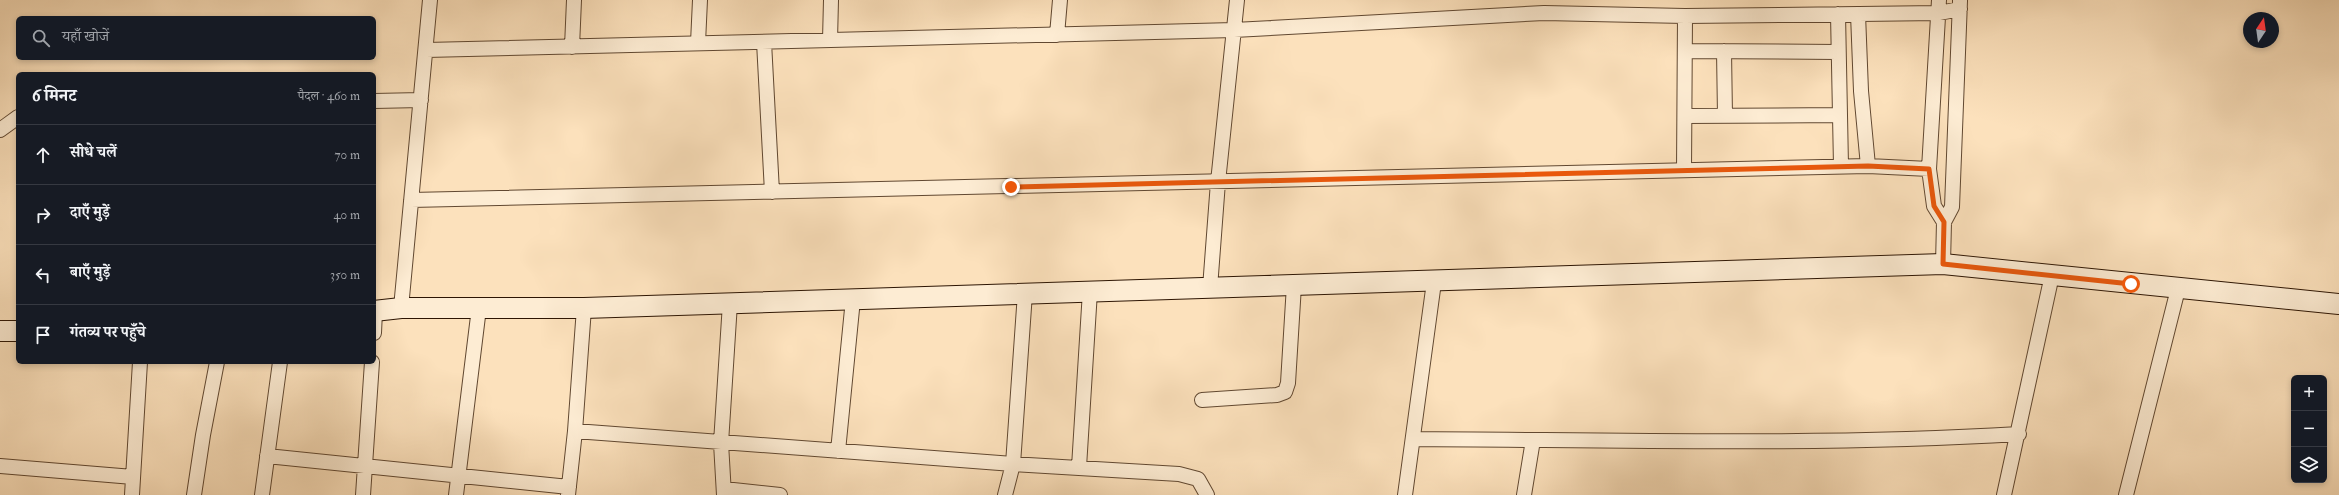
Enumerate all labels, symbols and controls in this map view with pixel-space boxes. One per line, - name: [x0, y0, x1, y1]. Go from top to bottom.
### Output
- north arrow: [2243, 12, 2279, 48]
- search box: [16, 16, 376, 60]
- icon: search: [30, 27, 52, 49]
- text: यहाँ खोजें: [62, 27, 109, 46]
- text: 6 मिनट: [32, 85, 76, 106]
- text: पैदल · 460 m: [298, 88, 360, 104]
- text: सीधे चलें: [70, 143, 117, 162]
- icon: ahead: [32, 144, 54, 166]
- text: 70 m: [335, 147, 360, 163]
- route end: [1002, 178, 1020, 196]
- text: दाएँ मुड़ें: [70, 203, 110, 222]
- icon: right: [32, 204, 54, 226]
- text: 40 m: [334, 207, 360, 223]
- text: बाएँ मुड़ें: [70, 263, 110, 282]
- icon: left: [32, 264, 54, 286]
- text: 350 m: [330, 267, 360, 283]
- route start: [2122, 275, 2140, 293]
- text: गंतव्य पर पहुँचे: [70, 323, 146, 342]
- icon: arrive: [32, 324, 54, 346]
- map controls: [2291, 375, 2327, 483]
- button: +: [2291, 375, 2327, 411]
- button: −: [2291, 411, 2327, 447]
- button: layers: [2291, 447, 2327, 483]

